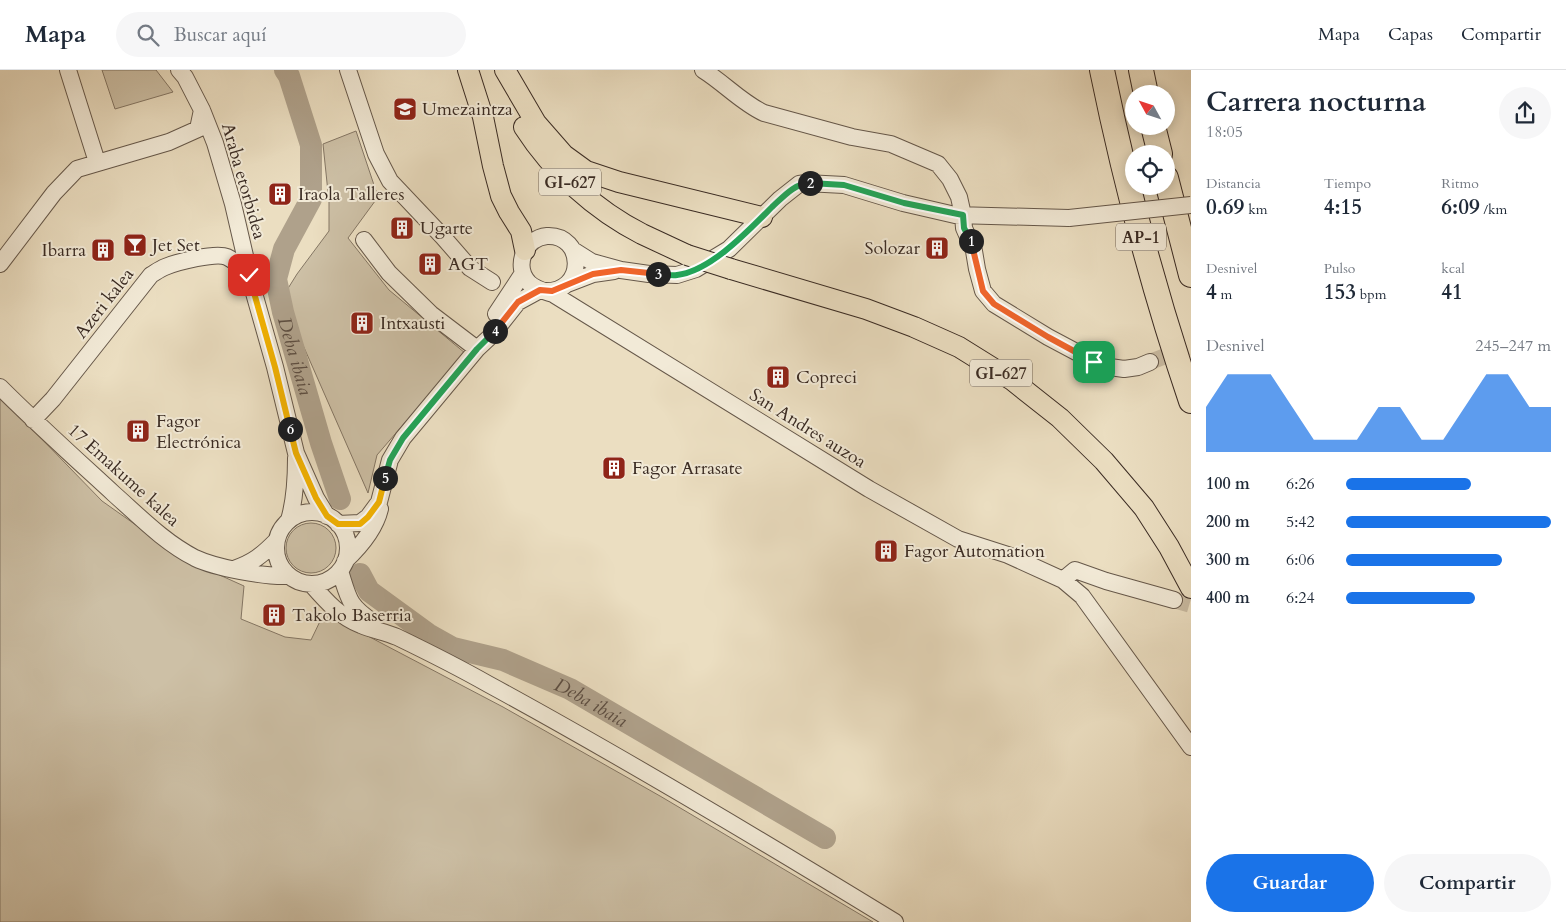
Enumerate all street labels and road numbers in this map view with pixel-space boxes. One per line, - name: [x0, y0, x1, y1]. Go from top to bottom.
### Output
- street label: Araba etorbidea: [215, 120, 272, 242]
- road number: GI-627: [539, 168, 601, 195]
- road number: AP-1: [1116, 224, 1166, 250]
- street label: Azeri kalea: [69, 263, 140, 344]
- road number: GI-627: [970, 360, 1032, 386]
- street label: San Andres auzoa: [745, 383, 871, 474]
- street label: 17 Emakume kalea: [62, 418, 185, 533]

